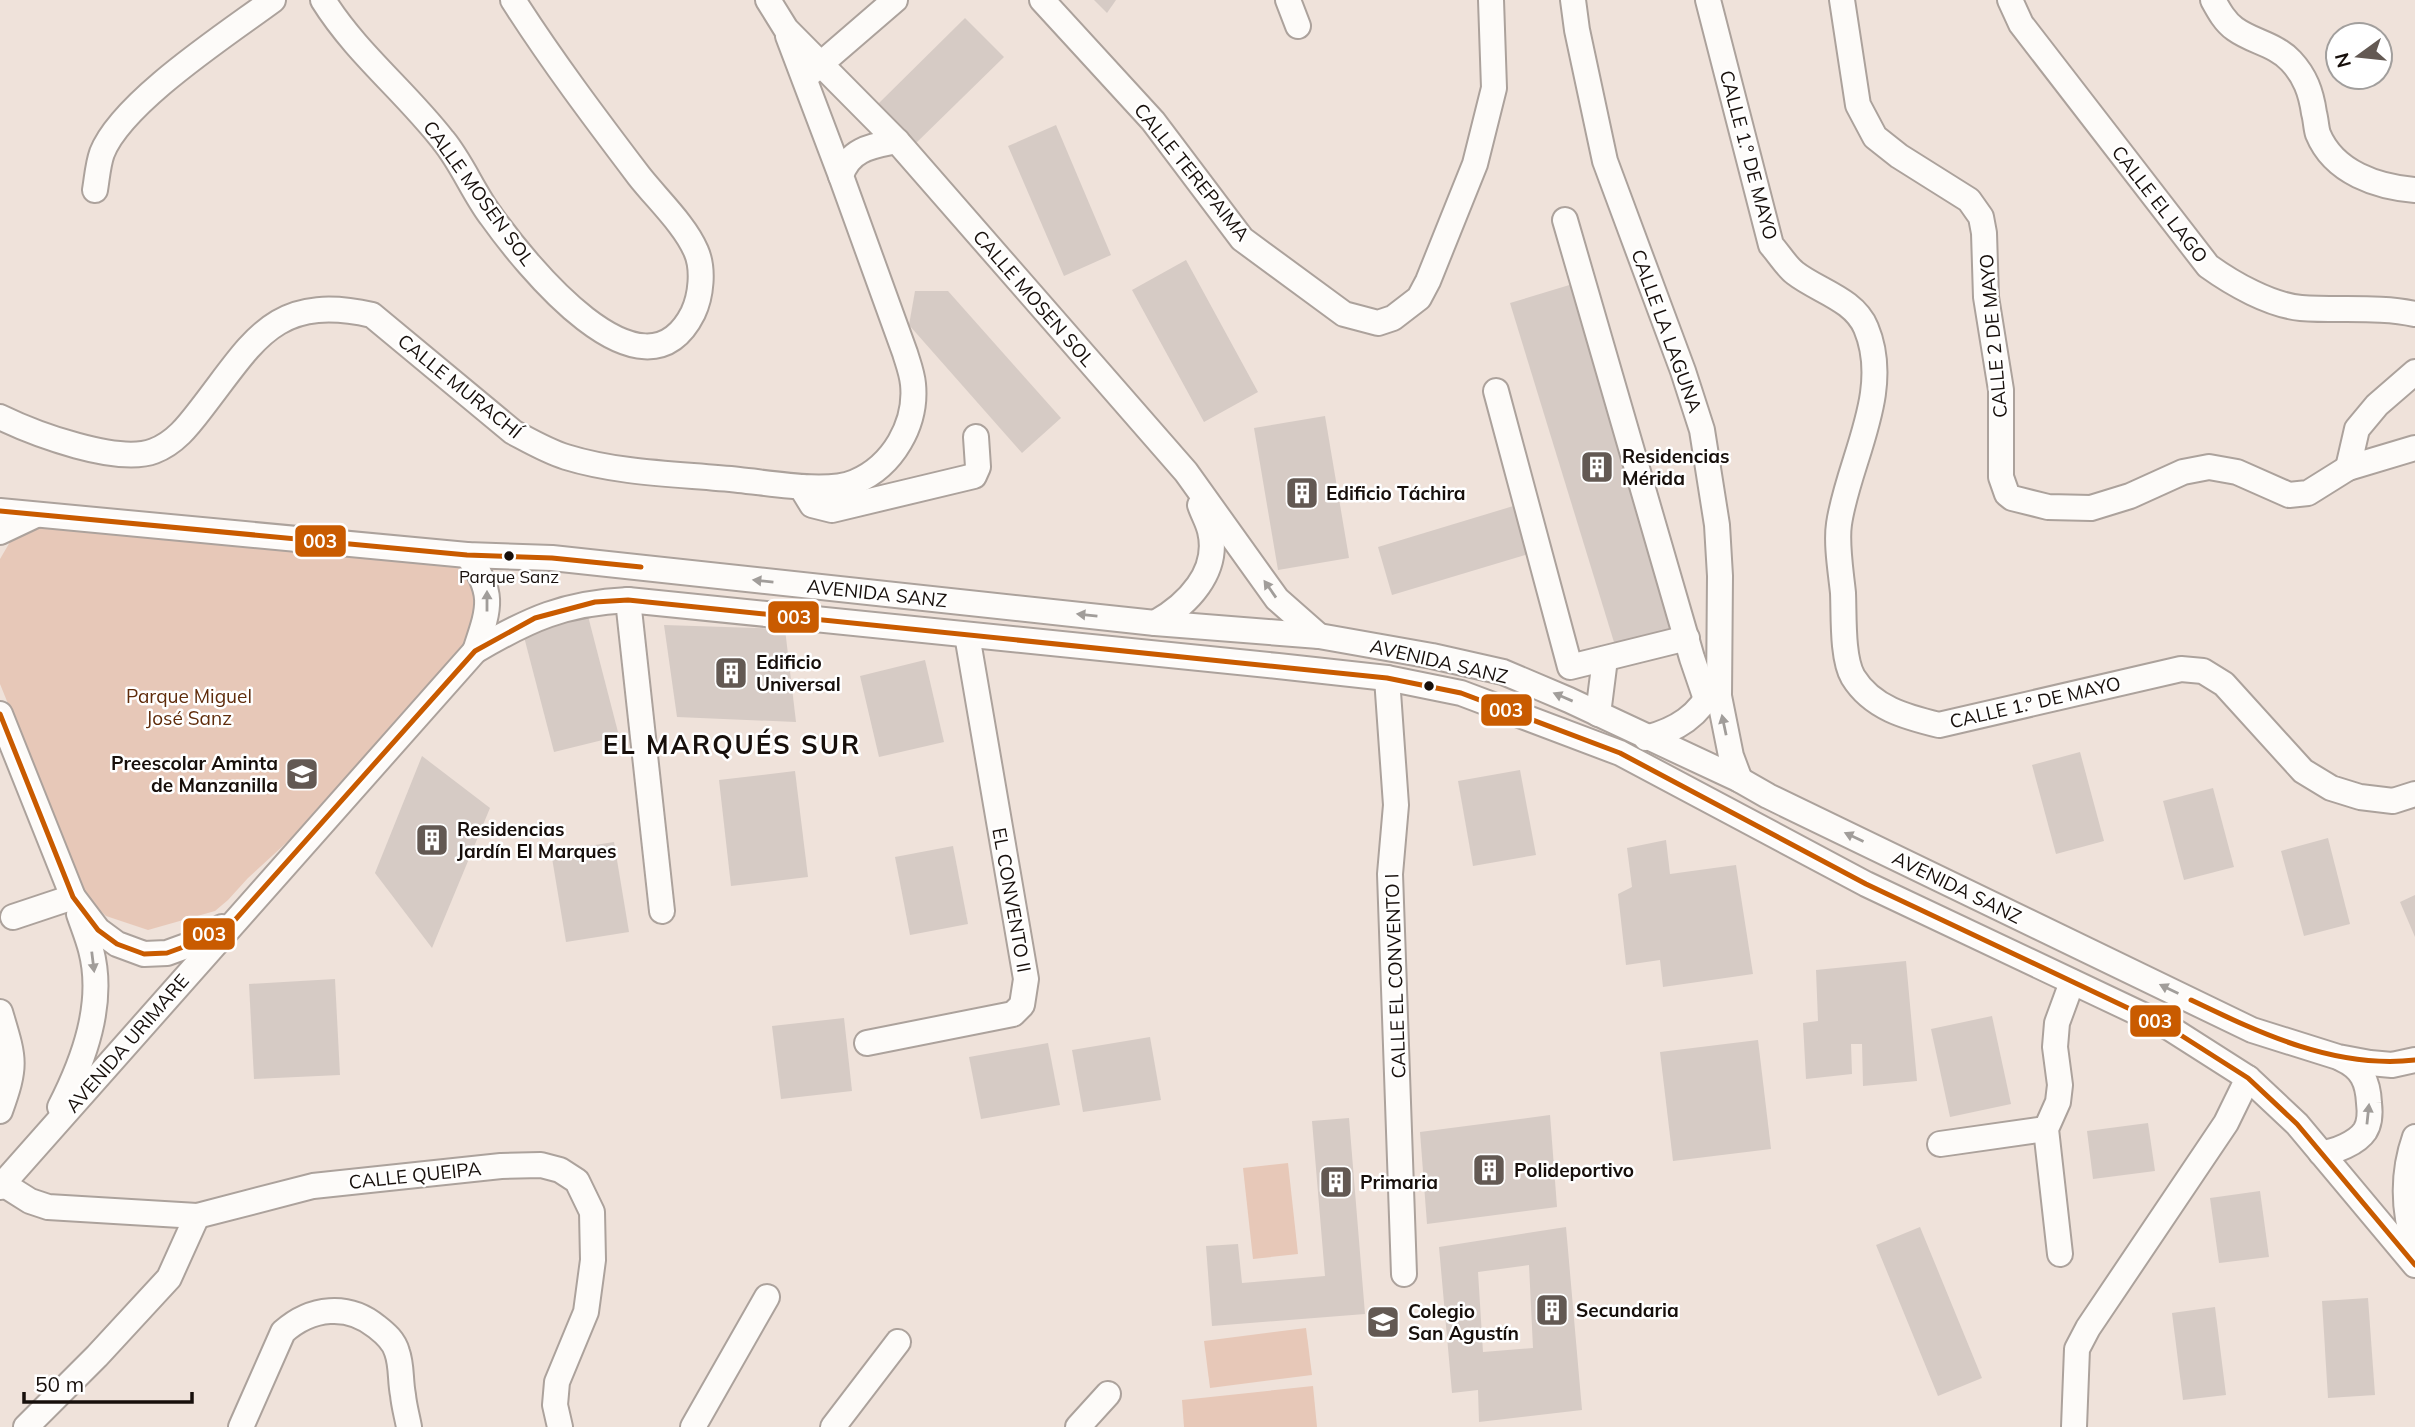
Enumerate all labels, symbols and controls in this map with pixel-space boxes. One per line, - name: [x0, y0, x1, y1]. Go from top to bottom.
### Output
- north arrow: [2324, 21, 2394, 91]
- text: N: [2329, 50, 2356, 70]
- street label: CALLE 1.° DE MAYO: [1715, 67, 1783, 243]
- street label: CALLE TEREPAIMA: [1129, 98, 1255, 246]
- street label: CALLE MOSEN SOL: [418, 116, 540, 271]
- street label: CALLE EL LAGO: [2107, 141, 2213, 267]
- street label: CALLE MOSEN SOL: [968, 225, 1100, 372]
- street label: CALLE LA LAGUNA: [1626, 246, 1708, 416]
- street label: CALLE 2 DE MAYO: [1974, 253, 2012, 419]
- street label: CALLE MURACHÍ: [393, 329, 528, 444]
- place label: Residencias Mérida: [1622, 444, 1729, 490]
- building icon: Residencias Mérida: [1578, 448, 1616, 486]
- building icon: Edificio Táchira: [1283, 474, 1321, 512]
- place label: Edificio Táchira: [1326, 481, 1466, 505]
- line badge: 003: [294, 524, 347, 558]
- text: 003: [303, 529, 337, 553]
- marker: Parque Sanz: [502, 549, 516, 563]
- place label: Parque Sanz: [459, 566, 559, 587]
- street label: AVENIDA SANZ: [806, 574, 948, 612]
- one-way arrow: [752, 575, 774, 586]
- one-way arrow: [1263, 580, 1277, 598]
- one-way arrow: [481, 590, 492, 612]
- line badge: 003: [767, 600, 820, 634]
- text: 003: [777, 605, 811, 629]
- one-way arrow: [1076, 610, 1098, 621]
- street label: AVENIDA SANZ: [1368, 633, 1510, 689]
- place label: Edificio Universal: [756, 650, 841, 696]
- building icon: Edificio Universal: [712, 654, 750, 692]
- street label: CALLE 1.° DE MAYO: [1947, 671, 2123, 733]
- unlabelled marker: [1422, 679, 1436, 693]
- park label: Parque Miguel José Sanz: [126, 684, 252, 730]
- one-way arrow: [1552, 691, 1573, 702]
- line badge: 003: [1480, 693, 1533, 727]
- text: 003: [1489, 698, 1523, 722]
- one-way arrow: [1719, 714, 1730, 736]
- district label: EL MARQUÉS SUR: [603, 728, 861, 761]
- place label: Preescolar Aminta de Manzanilla: [111, 751, 278, 797]
- school or university icon: Preescolar Aminta de Manzanilla: [283, 755, 321, 793]
- place label: Residencias Jardín El Marques: [457, 817, 617, 863]
- building icon: Residencias Jardín El Marques: [413, 821, 451, 859]
- street label: EL CONVENTO II: [987, 826, 1037, 974]
- one-way arrow: [1843, 831, 1864, 842]
- street label: AVENIDA SANZ: [1889, 845, 2025, 929]
- street label: CALLE EL CONVENTO I: [1379, 873, 1411, 1079]
- line badge: 003: [182, 917, 236, 951]
- text: 003: [192, 922, 226, 946]
- one-way arrow: [87, 951, 98, 973]
- street label: AVENIDA URIMARE: [60, 969, 194, 1117]
- one-way arrow: [2159, 983, 2179, 995]
- line badge: 003: [2129, 1004, 2182, 1038]
- text: 003: [2138, 1009, 2172, 1033]
- one-way arrow: [2363, 1103, 2374, 1125]
- building icon: Polideportivo: [1470, 1151, 1508, 1189]
- street label: CALLE QUEIPA: [348, 1156, 482, 1194]
- place label: Polideportivo: [1514, 1158, 1634, 1182]
- building icon: Primaria: [1317, 1163, 1355, 1201]
- place label: Primaria: [1360, 1170, 1438, 1194]
- building icon: Secundaria: [1533, 1291, 1571, 1329]
- place label: Secundaria: [1576, 1298, 1679, 1322]
- place label: Colegio San Agustín: [1408, 1299, 1519, 1345]
- school or university icon: Colegio San Agustín: [1364, 1303, 1402, 1341]
- scale bar: [24, 1360, 192, 1404]
- text: 50 m: [35, 1371, 84, 1397]

